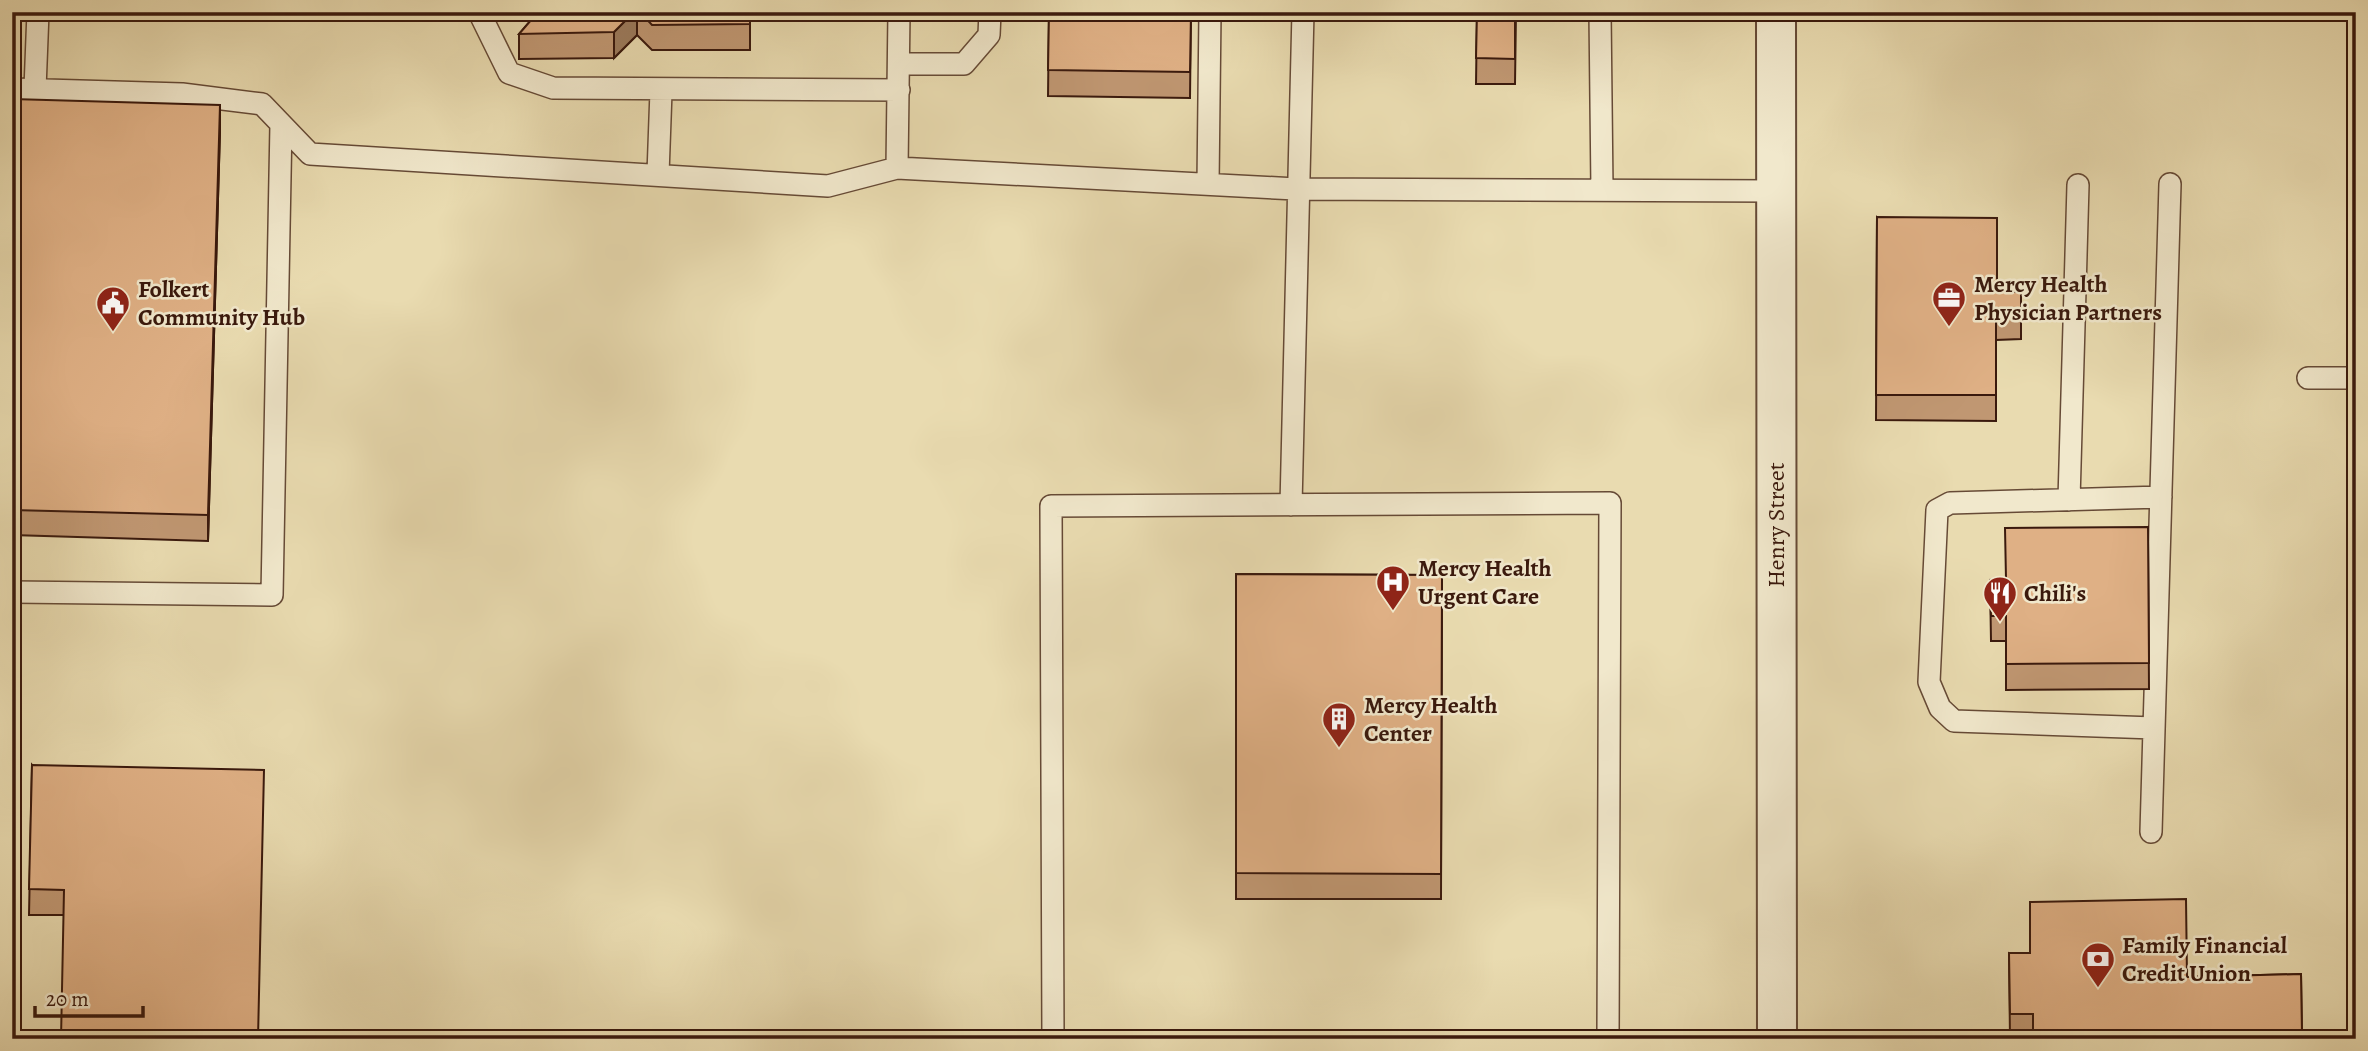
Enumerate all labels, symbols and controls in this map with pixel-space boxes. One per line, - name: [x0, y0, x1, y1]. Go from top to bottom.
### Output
- place label: Mercy Health Physician Partners: [1974, 268, 2162, 328]
- place label: Folkert Community Hub: [138, 273, 305, 333]
- office icon: Mercy Health Physician Partners: [1930, 279, 1968, 328]
- public building icon: Folkert Community Hub: [94, 284, 132, 333]
- street label: Henry Street: [1760, 462, 1792, 588]
- place label: Mercy Health Urgent Care: [1418, 552, 1552, 612]
- hospital icon: Mercy Health Urgent Care: [1374, 563, 1412, 612]
- restaurant icon: Chili's: [1981, 574, 2019, 623]
- place label: Chili's: [2024, 577, 2086, 609]
- place label: Mercy Health Center: [1364, 689, 1498, 749]
- building icon: Mercy Health Center: [1320, 700, 1358, 749]
- place label: Family Financial Credit Union: [2122, 929, 2288, 989]
- bank icon: Family Financial Credit Union: [2079, 940, 2117, 989]
- scale bar: [35, 974, 144, 1018]
- text: 20 m: [46, 985, 89, 1013]

